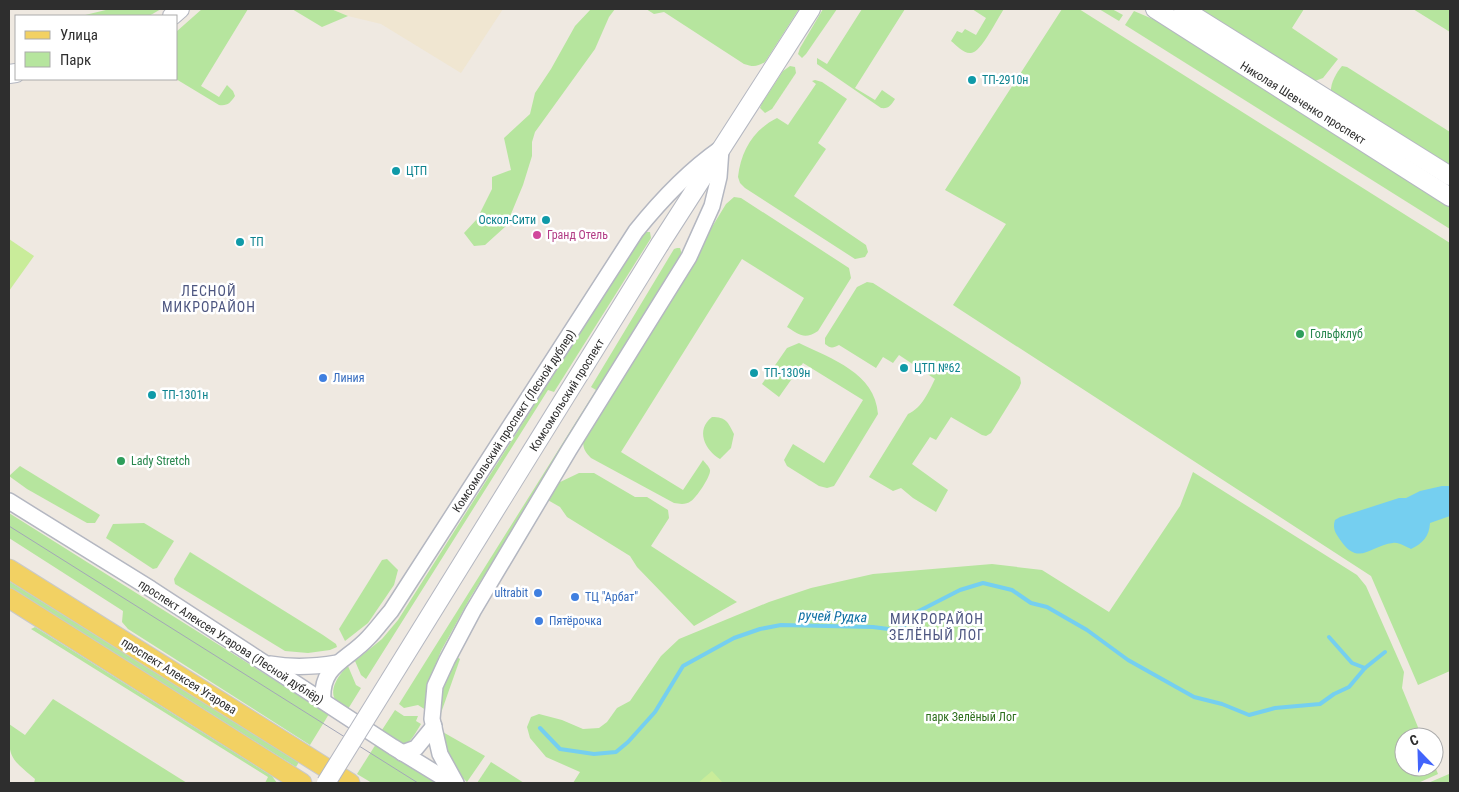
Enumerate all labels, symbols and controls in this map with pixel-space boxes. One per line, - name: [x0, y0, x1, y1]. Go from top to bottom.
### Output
- legend: [15, 15, 178, 80]
- text: Улица: [60, 26, 98, 44]
- text: Парк: [60, 51, 91, 69]
- street label: Николая Шевченко проспект: [1238, 59, 1368, 147]
- place label: ТП-2910н: [982, 73, 1028, 87]
- marker: ТП-2910н: [966, 74, 978, 86]
- place label: ЦТП: [406, 164, 427, 178]
- marker: ЦТП: [390, 165, 402, 177]
- place label: Оскол-Сити: [478, 213, 536, 227]
- marker: Оскол-Сити: [540, 214, 552, 226]
- place label: Гранд Отель: [547, 228, 608, 242]
- marker: Гранд Отель: [531, 229, 543, 241]
- place label: ТП: [250, 235, 264, 249]
- marker: ТП: [234, 236, 246, 248]
- district label: ЛЕСНОЙ МИКРОРАЙОН: [162, 283, 256, 315]
- street label: Комсомольский проспект (Лесной дублер): [450, 327, 578, 515]
- place label: Гольфклуб: [1310, 327, 1363, 341]
- marker: Гольфклуб: [1294, 328, 1306, 340]
- street label: Комсомольский проспект: [527, 336, 607, 454]
- place label: ЦТП №62: [914, 361, 961, 375]
- marker: ЦТП №62: [898, 362, 910, 374]
- place label: ТП-1309н: [764, 366, 810, 380]
- marker: ТП-1309н: [748, 367, 760, 379]
- place label: Линия: [333, 371, 365, 385]
- marker: Линия: [317, 372, 329, 384]
- place label: ТП-1301н: [162, 388, 208, 402]
- marker: ТП-1301н: [146, 389, 158, 401]
- place label: Lady Stretch: [131, 454, 190, 468]
- marker: Lady Stretch: [115, 455, 127, 467]
- street label: проспект Алексея Угарова (Лесной дублёр): [136, 577, 326, 707]
- place label: ultrabit: [495, 586, 528, 600]
- marker: ultrabit: [532, 587, 544, 599]
- place label: ТЦ "Арбат": [585, 590, 638, 604]
- marker: ТЦ "Арбат": [569, 591, 581, 603]
- water label: ручей Рудка: [798, 607, 868, 625]
- district label: МИКРОРАЙОН ЗЕЛЁНЫЙ ЛОГ: [889, 611, 985, 643]
- place label: Пятёрочка: [549, 614, 602, 628]
- marker: Пятёрочка: [533, 615, 545, 627]
- street label: проспект Алексея Угарова: [119, 635, 239, 717]
- park label: парк Зелёный Лог: [926, 710, 1017, 724]
- north arrow: [1394, 727, 1444, 777]
- text: С: [1407, 731, 1421, 749]

